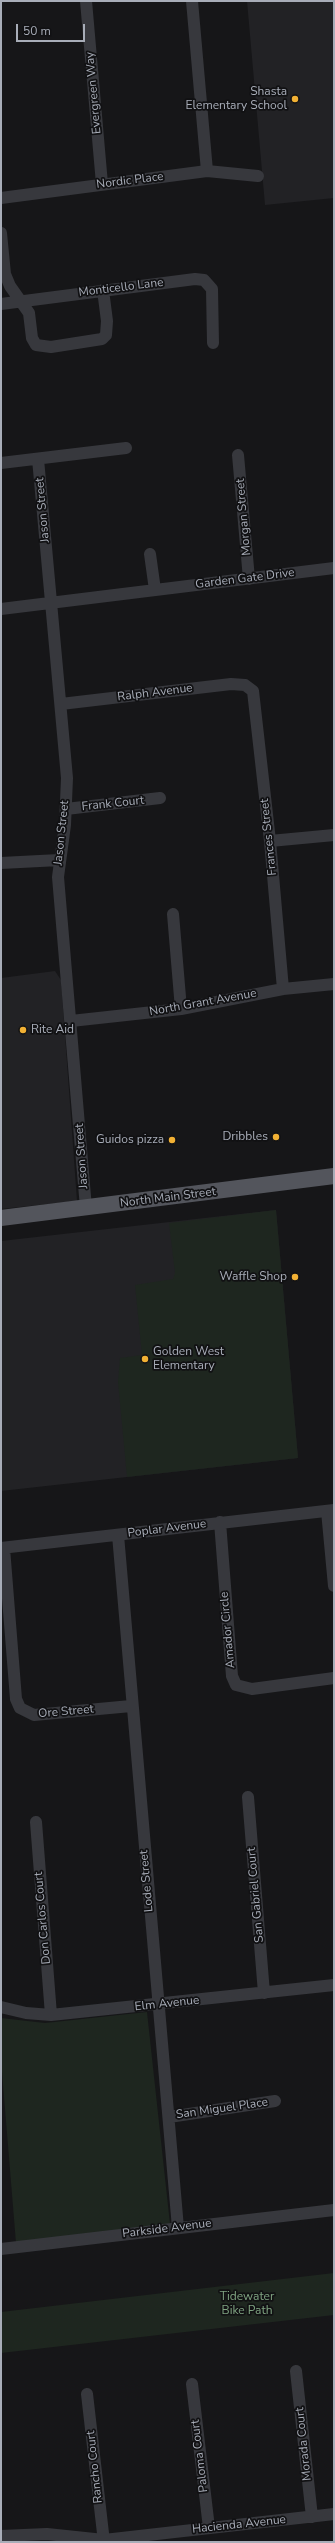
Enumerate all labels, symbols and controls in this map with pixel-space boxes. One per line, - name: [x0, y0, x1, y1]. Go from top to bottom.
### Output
- scale bar: [18, 16, 87, 42]
- text: 50 m: [23, 23, 51, 39]
- street label: Evergreen Way: [83, 51, 105, 135]
- place label: Shasta Elementary School: [186, 85, 287, 113]
- marker: Shasta Elementary School: [290, 94, 300, 104]
- street label: Nordic Place: [96, 170, 164, 192]
- street label: Monticello Lane: [78, 276, 164, 300]
- street label: Jason Street: [33, 477, 53, 543]
- street label: Morgan Street: [233, 478, 255, 556]
- street label: Garden Gate Drive: [195, 566, 295, 592]
- street label: Ralph Avenue: [117, 681, 193, 705]
- street label: Frank Court: [81, 794, 145, 814]
- street label: Frances Street: [258, 798, 280, 876]
- street label: Jason Street: [51, 800, 73, 866]
- street label: North Grant Avenue: [148, 986, 258, 1020]
- place label: Rite Aid: [31, 1023, 74, 1037]
- marker: Rite Aid: [18, 1025, 28, 1035]
- street label: Jason Street: [73, 1123, 91, 1189]
- place label: Dribbles: [222, 1130, 268, 1144]
- marker: Dribbles: [271, 1132, 281, 1142]
- place label: Guidos pizza: [96, 1133, 164, 1147]
- marker: Guidos pizza: [167, 1135, 177, 1145]
- street label: North Main Street: [119, 1185, 217, 1211]
- place label: Waffle Shop: [219, 1270, 287, 1284]
- marker: Waffle Shop: [290, 1272, 300, 1282]
- place label: Golden West Elementary: [153, 1345, 224, 1373]
- marker: Golden West Elementary: [140, 1354, 150, 1364]
- street label: Poplar Avenue: [127, 1517, 207, 1541]
- street label: Amador Circle: [217, 1591, 239, 1669]
- street label: Ore Street: [38, 1702, 94, 1722]
- street label: San Gabriel Court: [245, 1847, 267, 1943]
- street label: Lode Street: [137, 1849, 157, 1913]
- street label: Don Carlos Court: [32, 1871, 54, 1965]
- street label: Elm Avenue: [134, 1993, 200, 2015]
- street label: San Miguel Place: [175, 2095, 269, 2123]
- street label: Parkside Avenue: [122, 2216, 212, 2242]
- park label: Tidewater Bike Path: [220, 2290, 274, 2318]
- street label: Morada Court: [293, 2407, 315, 2481]
- street label: Paloma Court: [188, 2419, 212, 2493]
- street label: Rancho Court: [84, 2430, 106, 2504]
- street label: Hacienda Avenue: [191, 2513, 287, 2537]

